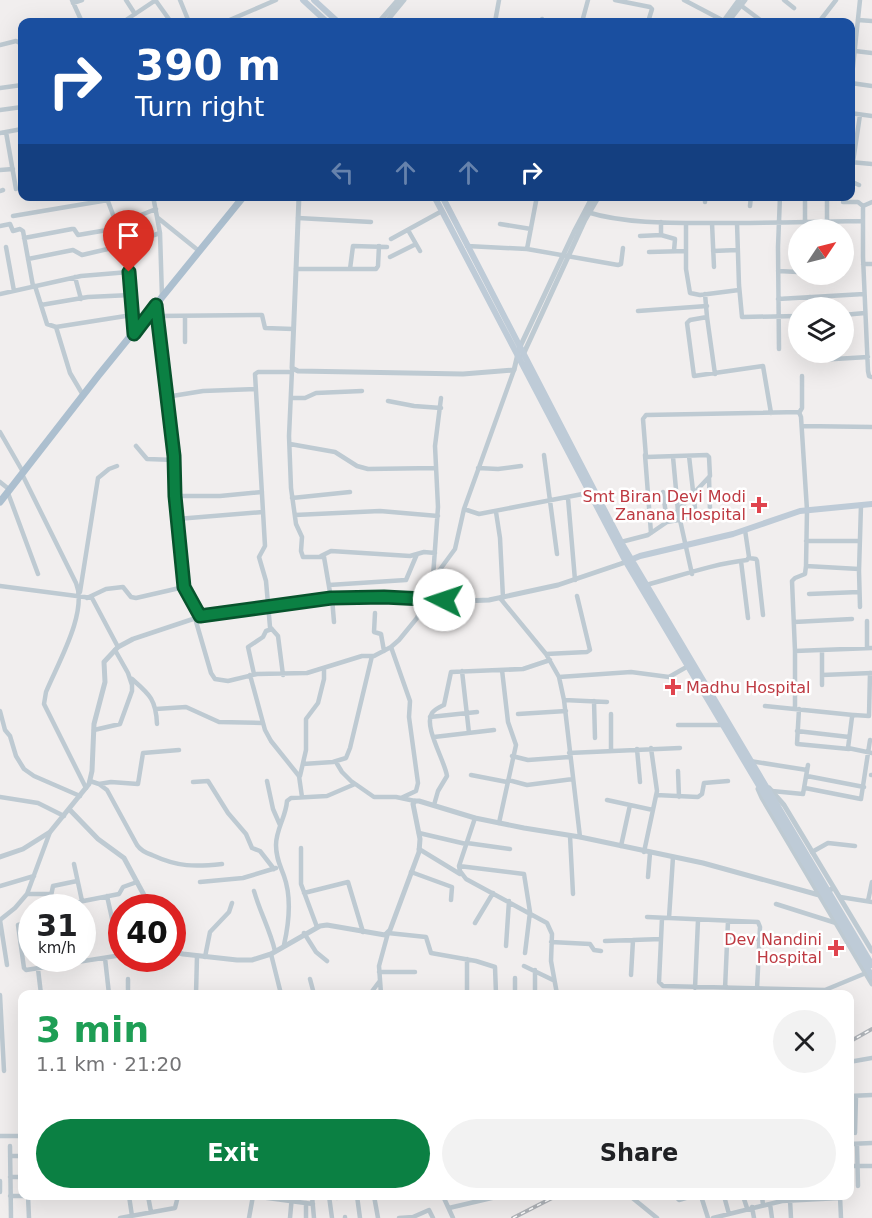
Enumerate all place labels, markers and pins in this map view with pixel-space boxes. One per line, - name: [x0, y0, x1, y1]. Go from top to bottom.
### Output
- pin: [103, 210, 154, 272]
- place label: Smt Biran Devi Modi Zanana Hospital: [583, 487, 746, 524]
- marker: Smt Biran Devi Modi Zanana Hospital: [750, 496, 768, 514]
- marker: Madhu Hospital: [664, 678, 682, 696]
- place label: Madhu Hospital: [686, 678, 810, 697]
- place label: Dev Nandini Hospital: [724, 930, 822, 967]
- marker: Dev Nandini Hospital: [827, 939, 845, 957]

